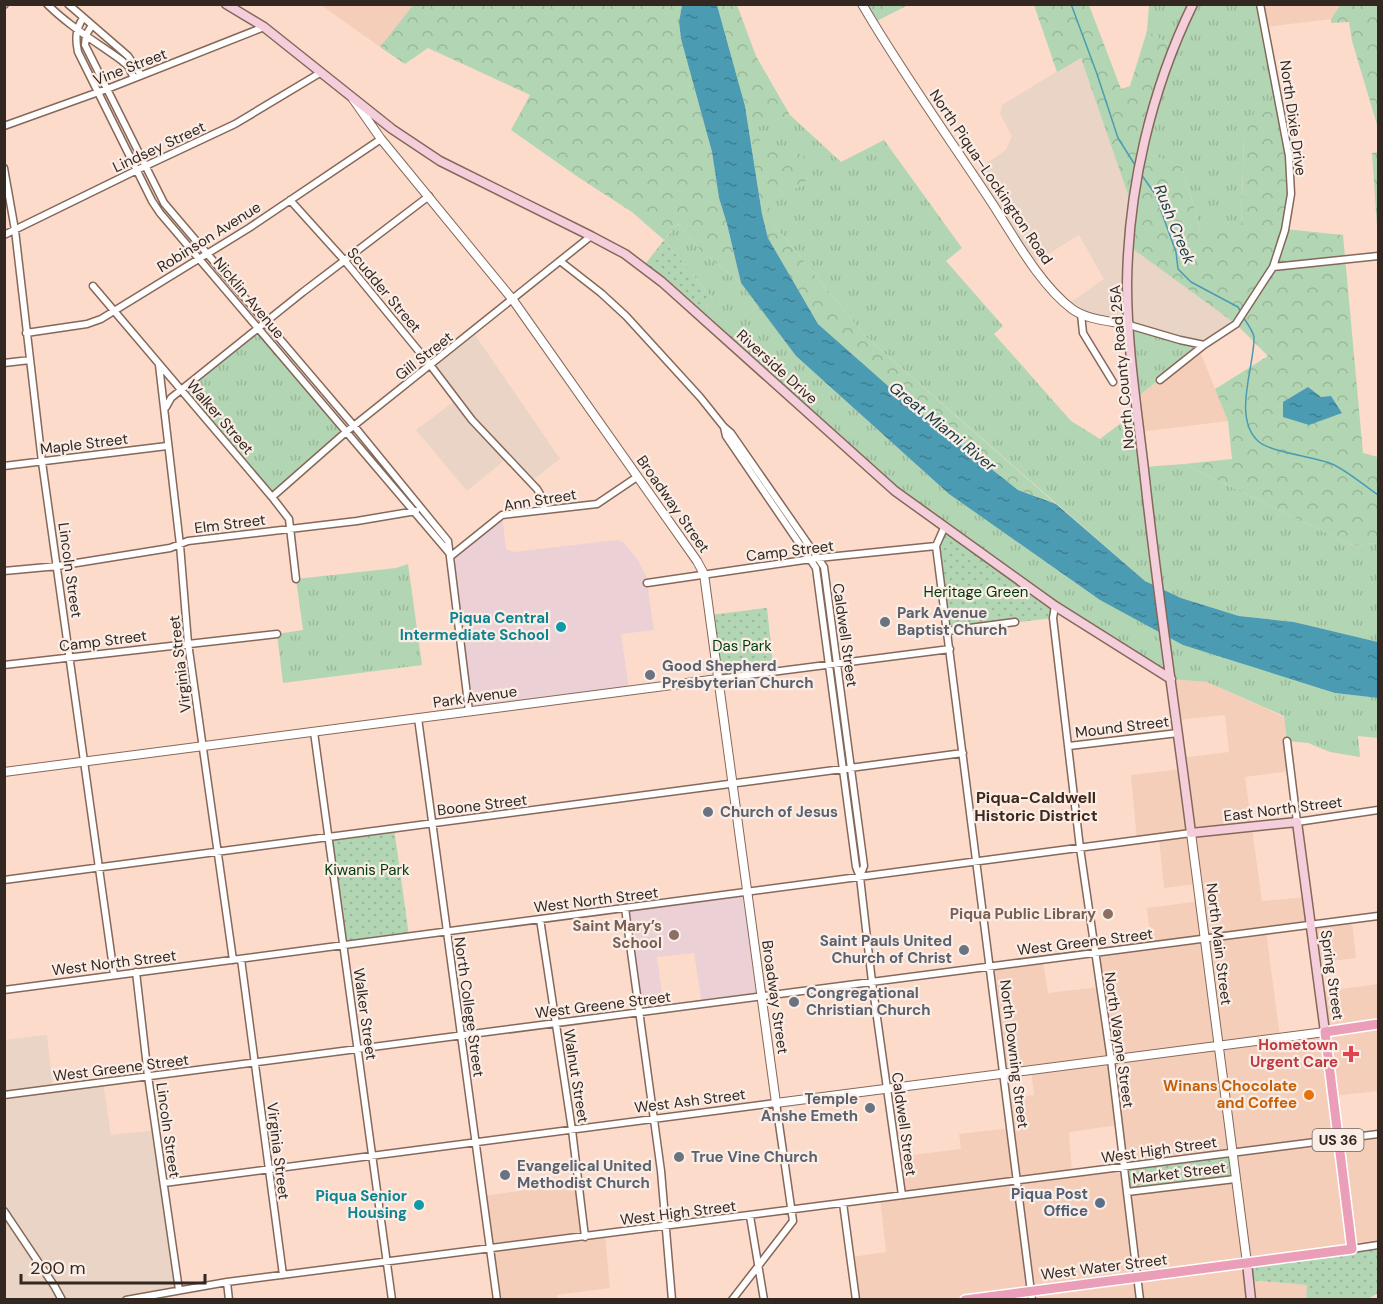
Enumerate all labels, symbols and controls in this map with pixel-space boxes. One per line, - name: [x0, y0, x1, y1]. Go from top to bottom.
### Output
- street label: Vine Street: [90, 44, 170, 90]
- street label: North Dixie Drive: [1275, 59, 1311, 177]
- street label: North Piqua–Lockington Road: [925, 86, 1057, 268]
- street label: Lindsey Street: [109, 117, 209, 177]
- water label: Rush Creek: [1149, 181, 1200, 268]
- street label: Robinson Avenue: [153, 197, 265, 277]
- street label: Scudder Street: [343, 243, 426, 337]
- street label: Nicklin Avenue: [209, 253, 289, 343]
- street label: North County Road 25A: [1105, 284, 1139, 450]
- street label: Riverside Drive: [732, 325, 822, 409]
- street label: Gill Street: [391, 327, 457, 385]
- street label: Walker Street: [182, 375, 258, 459]
- water label: Great Miami River: [885, 377, 1001, 477]
- street label: Maple Street: [39, 429, 129, 459]
- street label: Broadway Street: [632, 451, 714, 557]
- street label: Ann Street: [502, 484, 578, 516]
- street label: Elm Street: [193, 510, 267, 538]
- street label: Lincoln Street: [53, 521, 87, 619]
- street label: Camp Street: [745, 536, 835, 566]
- street label: Caldwell Street: [828, 582, 862, 688]
- park label: Heritage Green: [924, 582, 1028, 602]
- place label: Park Avenue Baptist Church: [897, 603, 1007, 640]
- place label: Piqua Central Intermediate School: [400, 608, 549, 645]
- street label: Virginia Street: [164, 614, 196, 714]
- marker: Park Avenue Baptist Church: [878, 615, 892, 629]
- marker: Piqua Central Intermediate School: [554, 620, 568, 634]
- street label: Camp Street: [58, 626, 148, 656]
- park label: Das Park: [712, 636, 772, 656]
- place label: Good Shepherd Presbyterian Church: [662, 656, 814, 693]
- marker: Good Shepherd Presbyterian Church: [643, 668, 657, 682]
- street label: Park Avenue: [432, 681, 518, 713]
- street label: Mound Street: [1074, 711, 1170, 743]
- district label: Piqua-Caldwell Historic District: [974, 787, 1098, 826]
- street label: Boone Street: [436, 790, 528, 820]
- street label: East North Street: [1222, 792, 1344, 826]
- place label: Church of Jesus: [720, 802, 838, 822]
- marker: Church of Jesus: [701, 805, 715, 819]
- park label: Kiwanis Park: [324, 860, 410, 880]
- street label: West North Street: [533, 882, 659, 918]
- street label: North Main Street: [1202, 882, 1236, 1006]
- place label: Piqua Public Library: [950, 904, 1096, 924]
- marker: Piqua Public Library: [1101, 907, 1115, 921]
- place label: Saint Mary’s School: [572, 916, 662, 953]
- street label: West Greene Street: [1016, 924, 1154, 960]
- marker: Saint Mary’s School: [667, 928, 681, 942]
- street label: Spring Street: [1316, 929, 1348, 1021]
- place label: Saint Pauls United Church of Christ: [820, 931, 952, 968]
- street label: North College Street: [449, 936, 489, 1078]
- street label: Broadway Street: [757, 939, 793, 1055]
- marker: Saint Pauls United Church of Christ: [957, 943, 971, 957]
- street label: West North Street: [51, 945, 177, 981]
- street label: Walker Street: [349, 967, 381, 1061]
- street label: North Wayne Street: [1100, 971, 1138, 1109]
- street label: North Downing Street: [995, 979, 1033, 1129]
- place label: Congregational Christian Church: [806, 983, 931, 1020]
- street label: West Greene Street: [534, 987, 672, 1023]
- marker: Congregational Christian Church: [787, 995, 801, 1009]
- street label: Walnut Street: [559, 1028, 593, 1125]
- place label: Hometown Urgent Care: [1250, 1035, 1338, 1072]
- marker: Hometown Urgent Care: [1342, 1045, 1360, 1063]
- street label: West Greene Street: [52, 1050, 190, 1086]
- street label: Caldwell Street: [887, 1071, 921, 1177]
- place label: Winans Chocolate and Coffee: [1163, 1076, 1297, 1113]
- street label: Lincoln Street: [151, 1081, 185, 1179]
- street label: West Ash Street: [633, 1084, 747, 1118]
- marker: Winans Chocolate and Coffee: [1302, 1088, 1316, 1102]
- place label: Temple Anshe Emeth: [761, 1089, 858, 1126]
- street label: Virginia Street: [262, 1101, 294, 1201]
- marker: Temple Anshe Emeth: [863, 1101, 877, 1115]
- road number: US 36: [1312, 1129, 1364, 1151]
- street label: West High Street: [1100, 1132, 1218, 1168]
- place label: True Vine Church: [691, 1147, 818, 1167]
- marker: True Vine Church: [672, 1150, 686, 1164]
- place label: Evangelical United Methodist Church: [517, 1156, 652, 1193]
- street label: Market Street: [1131, 1157, 1227, 1189]
- marker: Evangelical United Methodist Church: [498, 1168, 512, 1182]
- place label: Piqua Post Office: [1011, 1184, 1088, 1221]
- place label: Piqua Senior Housing: [316, 1186, 407, 1223]
- street label: West High Street: [619, 1196, 737, 1230]
- marker: Piqua Post Office: [1093, 1196, 1107, 1210]
- marker: Piqua Senior Housing: [412, 1198, 426, 1212]
- scale bar: [21, 1247, 206, 1285]
- street label: West Water Street: [1040, 1249, 1169, 1285]
- text: 200 m: [30, 1256, 86, 1280]

